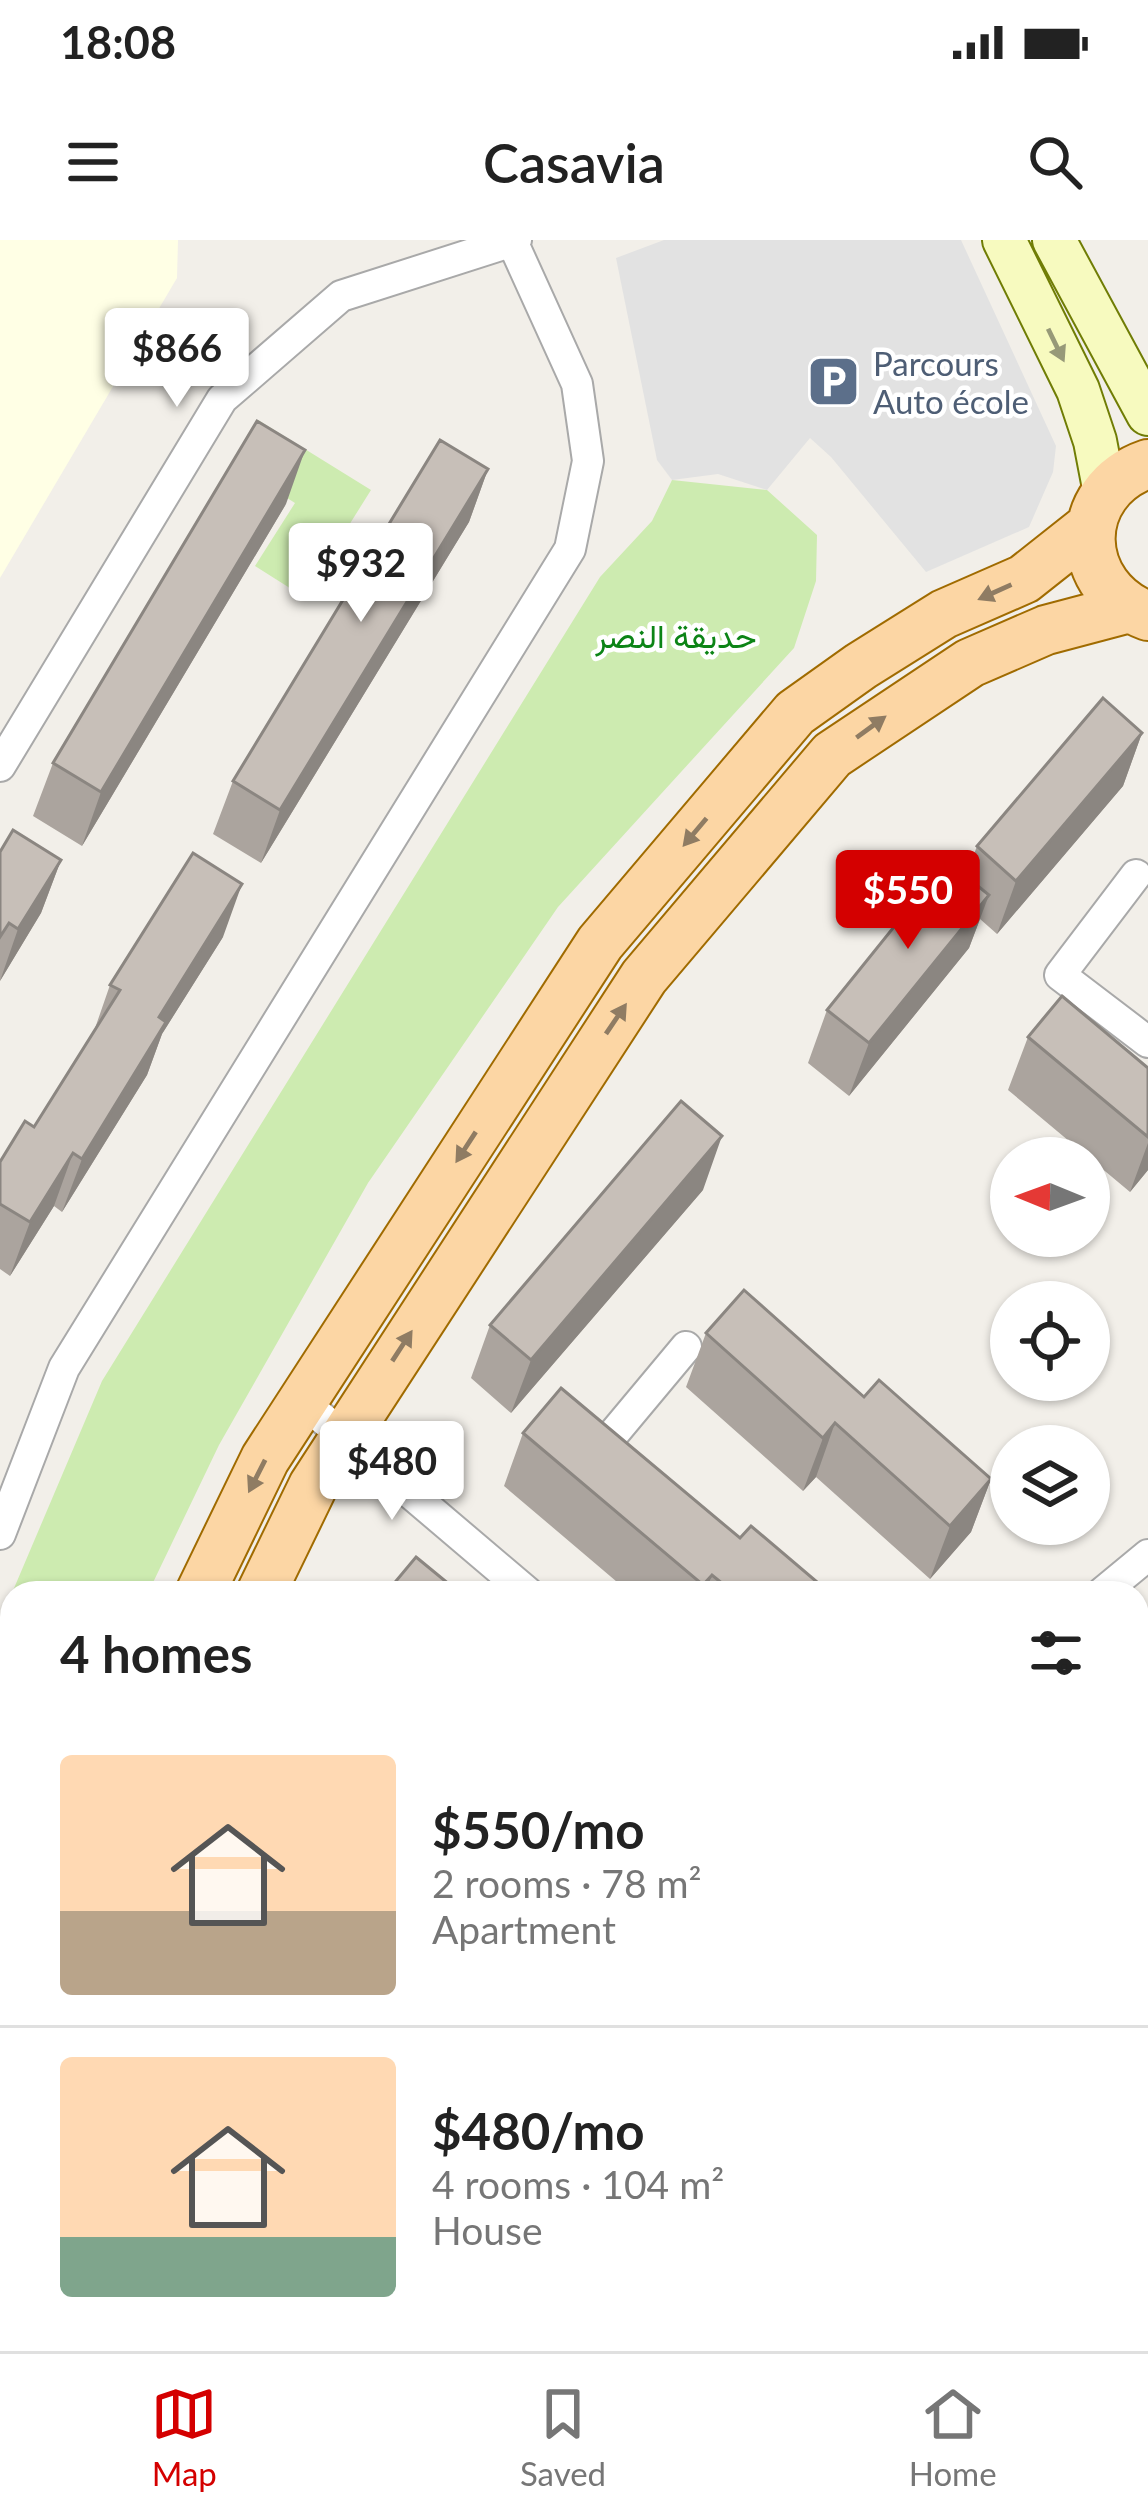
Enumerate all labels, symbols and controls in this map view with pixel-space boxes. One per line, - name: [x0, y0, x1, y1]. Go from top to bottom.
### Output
- text: 18:08: [60, 15, 176, 69]
- icon: menu: [60, 129, 126, 195]
- icon: search: [1022, 129, 1088, 195]
- text: Casavia: [483, 130, 665, 195]
- pin: $866: [106, 308, 248, 410]
- text: $866: [132, 324, 222, 370]
- one-way arrow: [1045, 328, 1065, 362]
- place label: Parcours Auto école: [873, 343, 1029, 421]
- parking icon: Parcours Auto école: [806, 354, 862, 410]
- pin: $932: [290, 523, 432, 625]
- text: $932: [316, 539, 406, 585]
- one-way arrow: [978, 582, 1013, 602]
- park label: حديقة النصر: [594, 615, 757, 657]
- one-way arrow: [855, 716, 887, 739]
- one-way arrow: [683, 817, 709, 847]
- pin: $550: [837, 850, 979, 952]
- text: $550: [863, 866, 953, 912]
- one-way arrow: [604, 1003, 626, 1036]
- one-way arrow: [456, 1130, 478, 1163]
- north arrow: [990, 1137, 1110, 1257]
- map controls: [990, 1137, 1110, 1545]
- button: locate: [990, 1281, 1110, 1401]
- one-way arrow: [391, 1330, 413, 1362]
- pin: $480: [321, 1421, 463, 1523]
- button: layers: [990, 1425, 1110, 1545]
- text: $480: [347, 1437, 437, 1483]
- one-way arrow: [247, 1458, 267, 1493]
- icon: filters: [1023, 1620, 1089, 1686]
- text: 4 homes: [60, 1623, 252, 1684]
- text: $550/mo: [432, 1799, 645, 1860]
- icon: home: [156, 1803, 300, 1947]
- text: 2 rooms · 78 m²: [432, 1860, 702, 1906]
- text: Apartment: [432, 1906, 616, 1952]
- text: $480/mo: [432, 2100, 645, 2161]
- icon: home: [156, 2105, 300, 2249]
- text: 4 rooms · 104 m²: [432, 2161, 724, 2207]
- text: House: [432, 2207, 543, 2253]
- tab: Map: [151, 2381, 217, 2493]
- tab: Saved: [520, 2381, 606, 2493]
- tab: Home: [909, 2381, 997, 2493]

